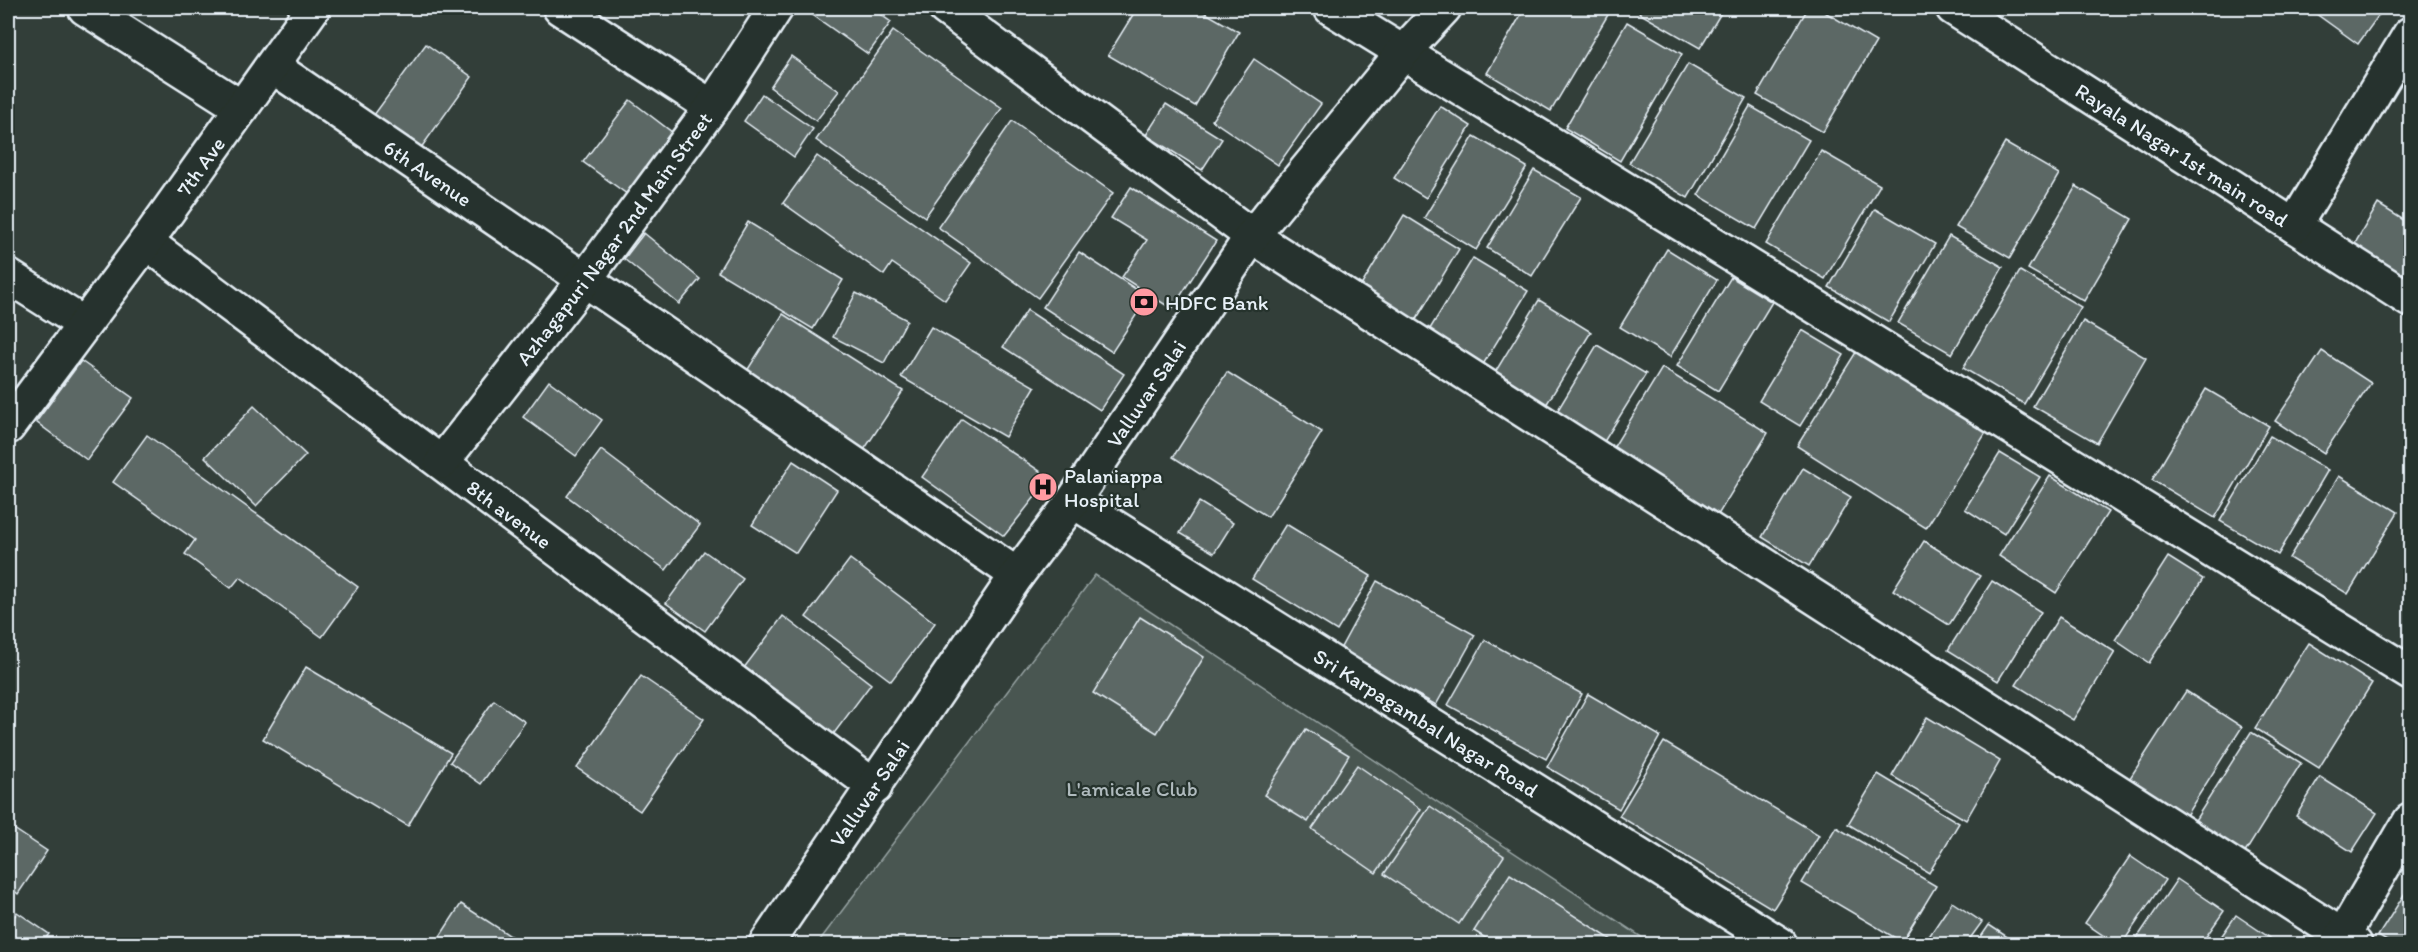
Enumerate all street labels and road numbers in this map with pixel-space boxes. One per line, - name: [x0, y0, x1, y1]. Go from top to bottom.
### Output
- street label: Rayala Nagar 1st main road: [2071, 77, 2294, 232]
- street label: Azhagapuri Nagar 2nd Main Street: [510, 107, 717, 370]
- street label: 7th Ave: [171, 132, 230, 201]
- street label: 6th Avenue: [379, 134, 477, 211]
- street label: Valluvar Salai: [1101, 335, 1191, 452]
- street label: 8th avenue: [462, 474, 557, 554]
- street label: Sri Karpagambal Nagar Road: [1309, 643, 1544, 802]
- street label: Valluvar Salai: [824, 734, 914, 851]

